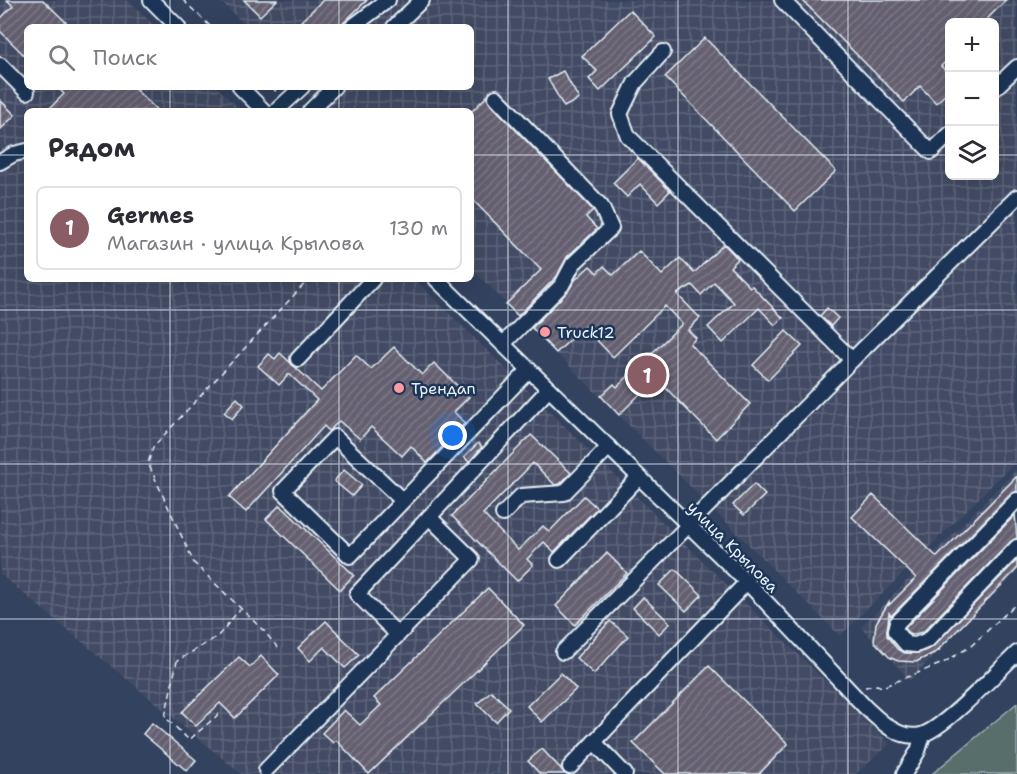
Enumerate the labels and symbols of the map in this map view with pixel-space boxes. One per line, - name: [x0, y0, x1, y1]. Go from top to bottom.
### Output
- place label: Truck12: [557, 322, 615, 343]
- marker: Truck12: [538, 325, 552, 339]
- pin: 1: [628, 352, 666, 398]
- place label: Трендап: [411, 378, 476, 399]
- marker: Трендап: [392, 381, 406, 395]
- your location: [438, 421, 467, 450]
- street label: улица Крылова: [683, 497, 783, 597]

